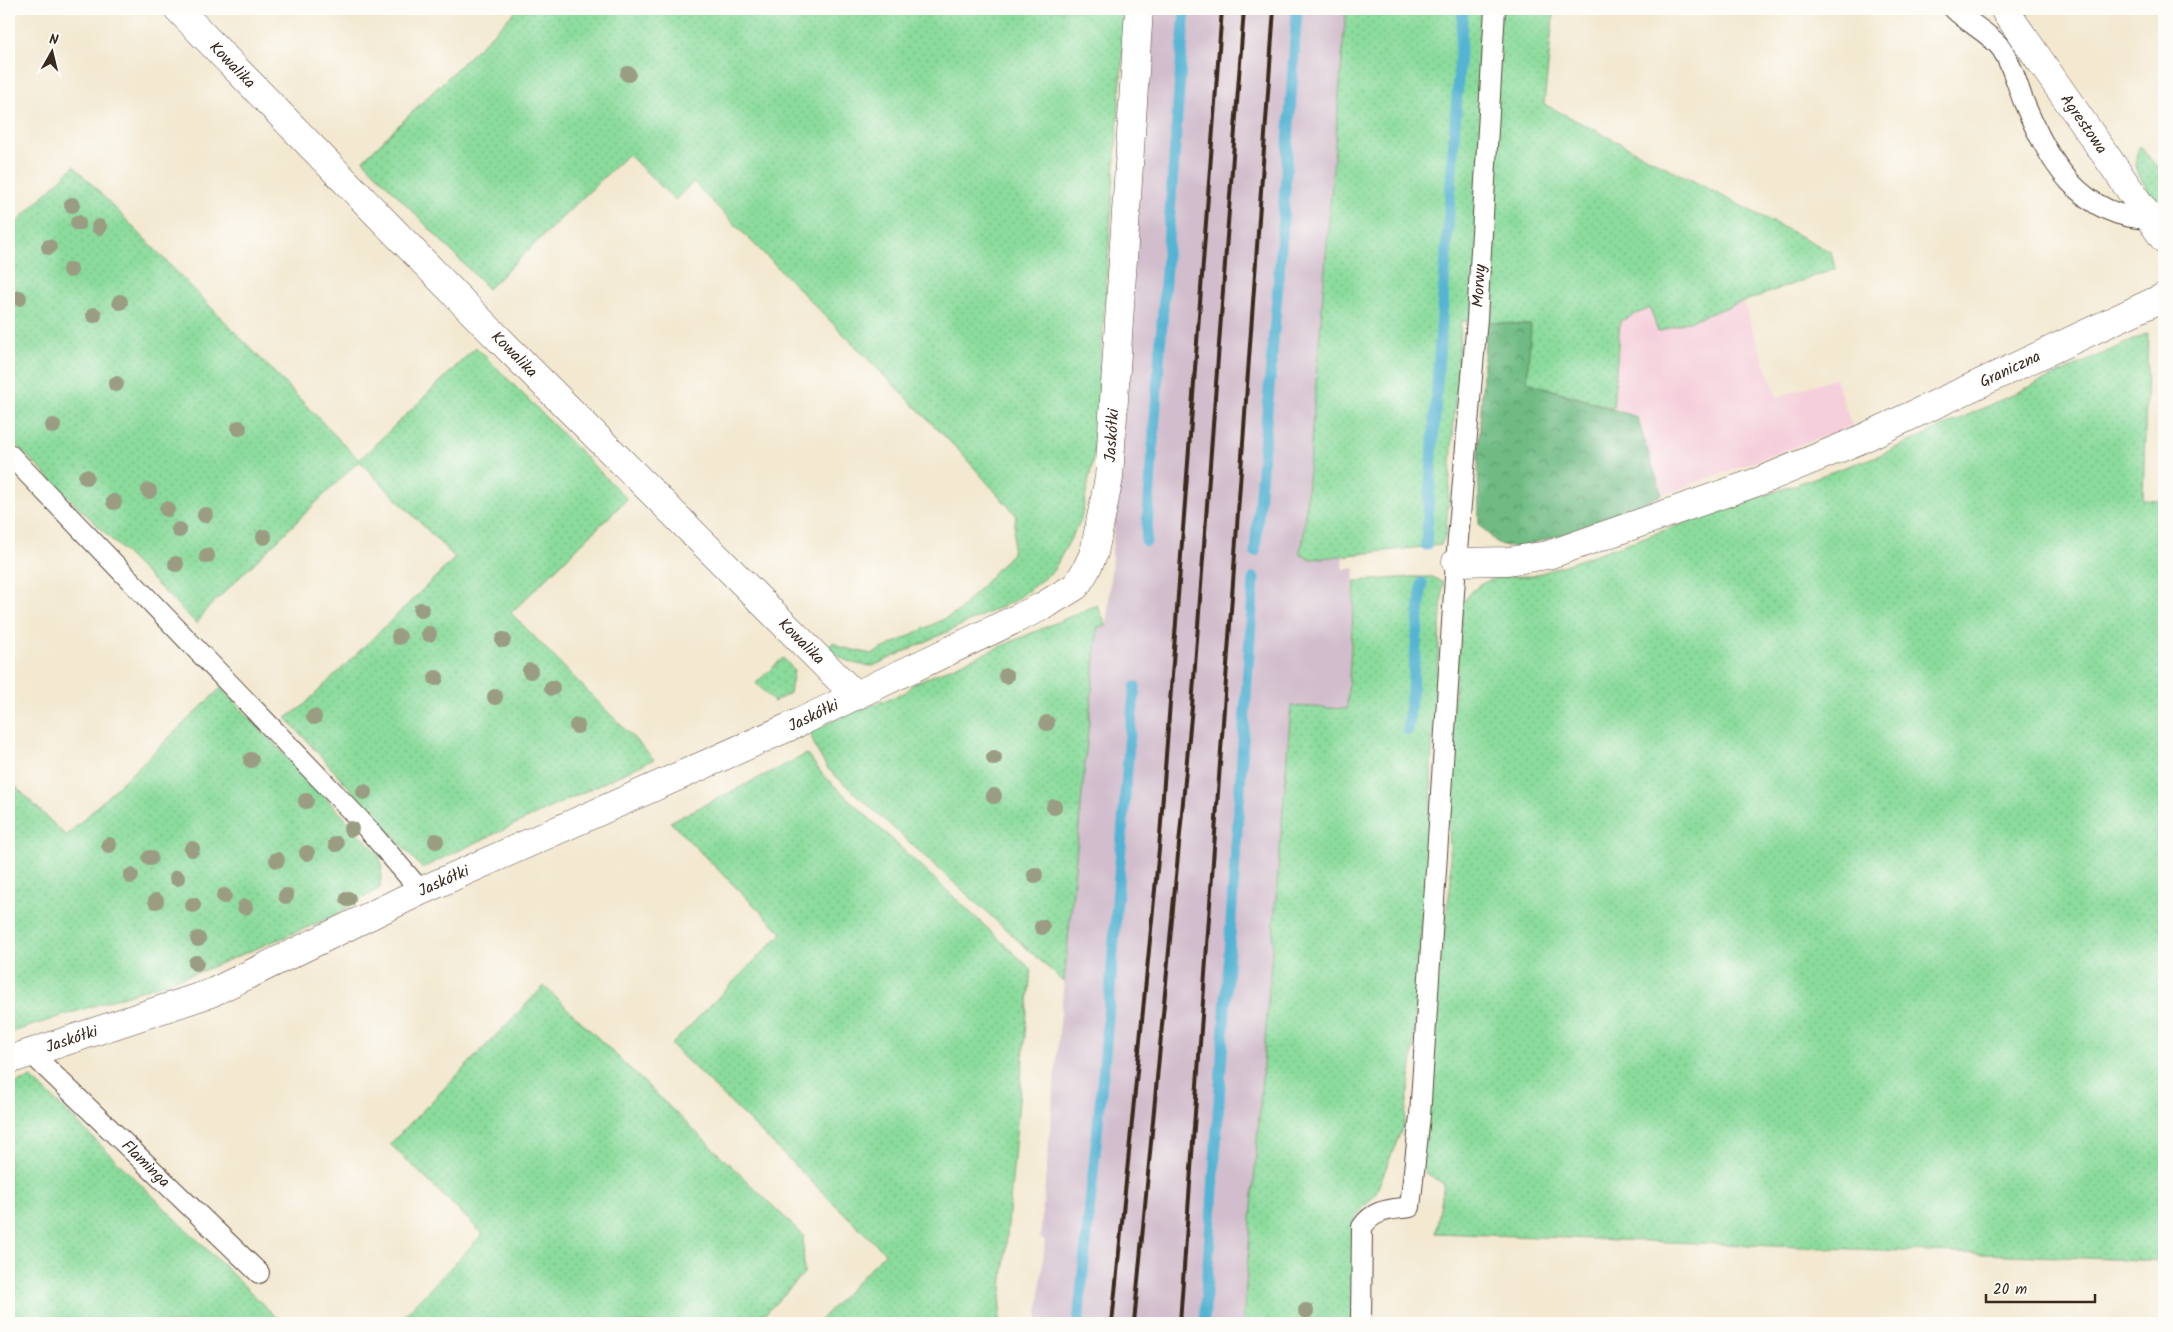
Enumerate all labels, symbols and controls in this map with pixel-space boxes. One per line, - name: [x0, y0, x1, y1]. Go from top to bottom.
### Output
- north arrow: [28, 28, 78, 78]
- text: N: [48, 29, 60, 52]
- street label: Kowalika: [203, 36, 261, 94]
- street label: Agrestowa: [2054, 89, 2114, 159]
- street label: Morwy: [1465, 263, 1493, 308]
- street label: Kowalika: [485, 325, 544, 384]
- street label: Graniczna: [1975, 344, 2045, 394]
- street label: Jaskółki: [1098, 407, 1126, 463]
- street label: Kowalika: [772, 612, 831, 671]
- street label: Jaskółki: [784, 692, 844, 738]
- street label: Jaskółki: [414, 858, 474, 903]
- street label: Jaskółki: [42, 1019, 102, 1060]
- street label: Flaminga: [115, 1134, 176, 1194]
- scale bar: [1986, 1272, 2094, 1304]
- text: 20 m: [1993, 1278, 2027, 1302]

